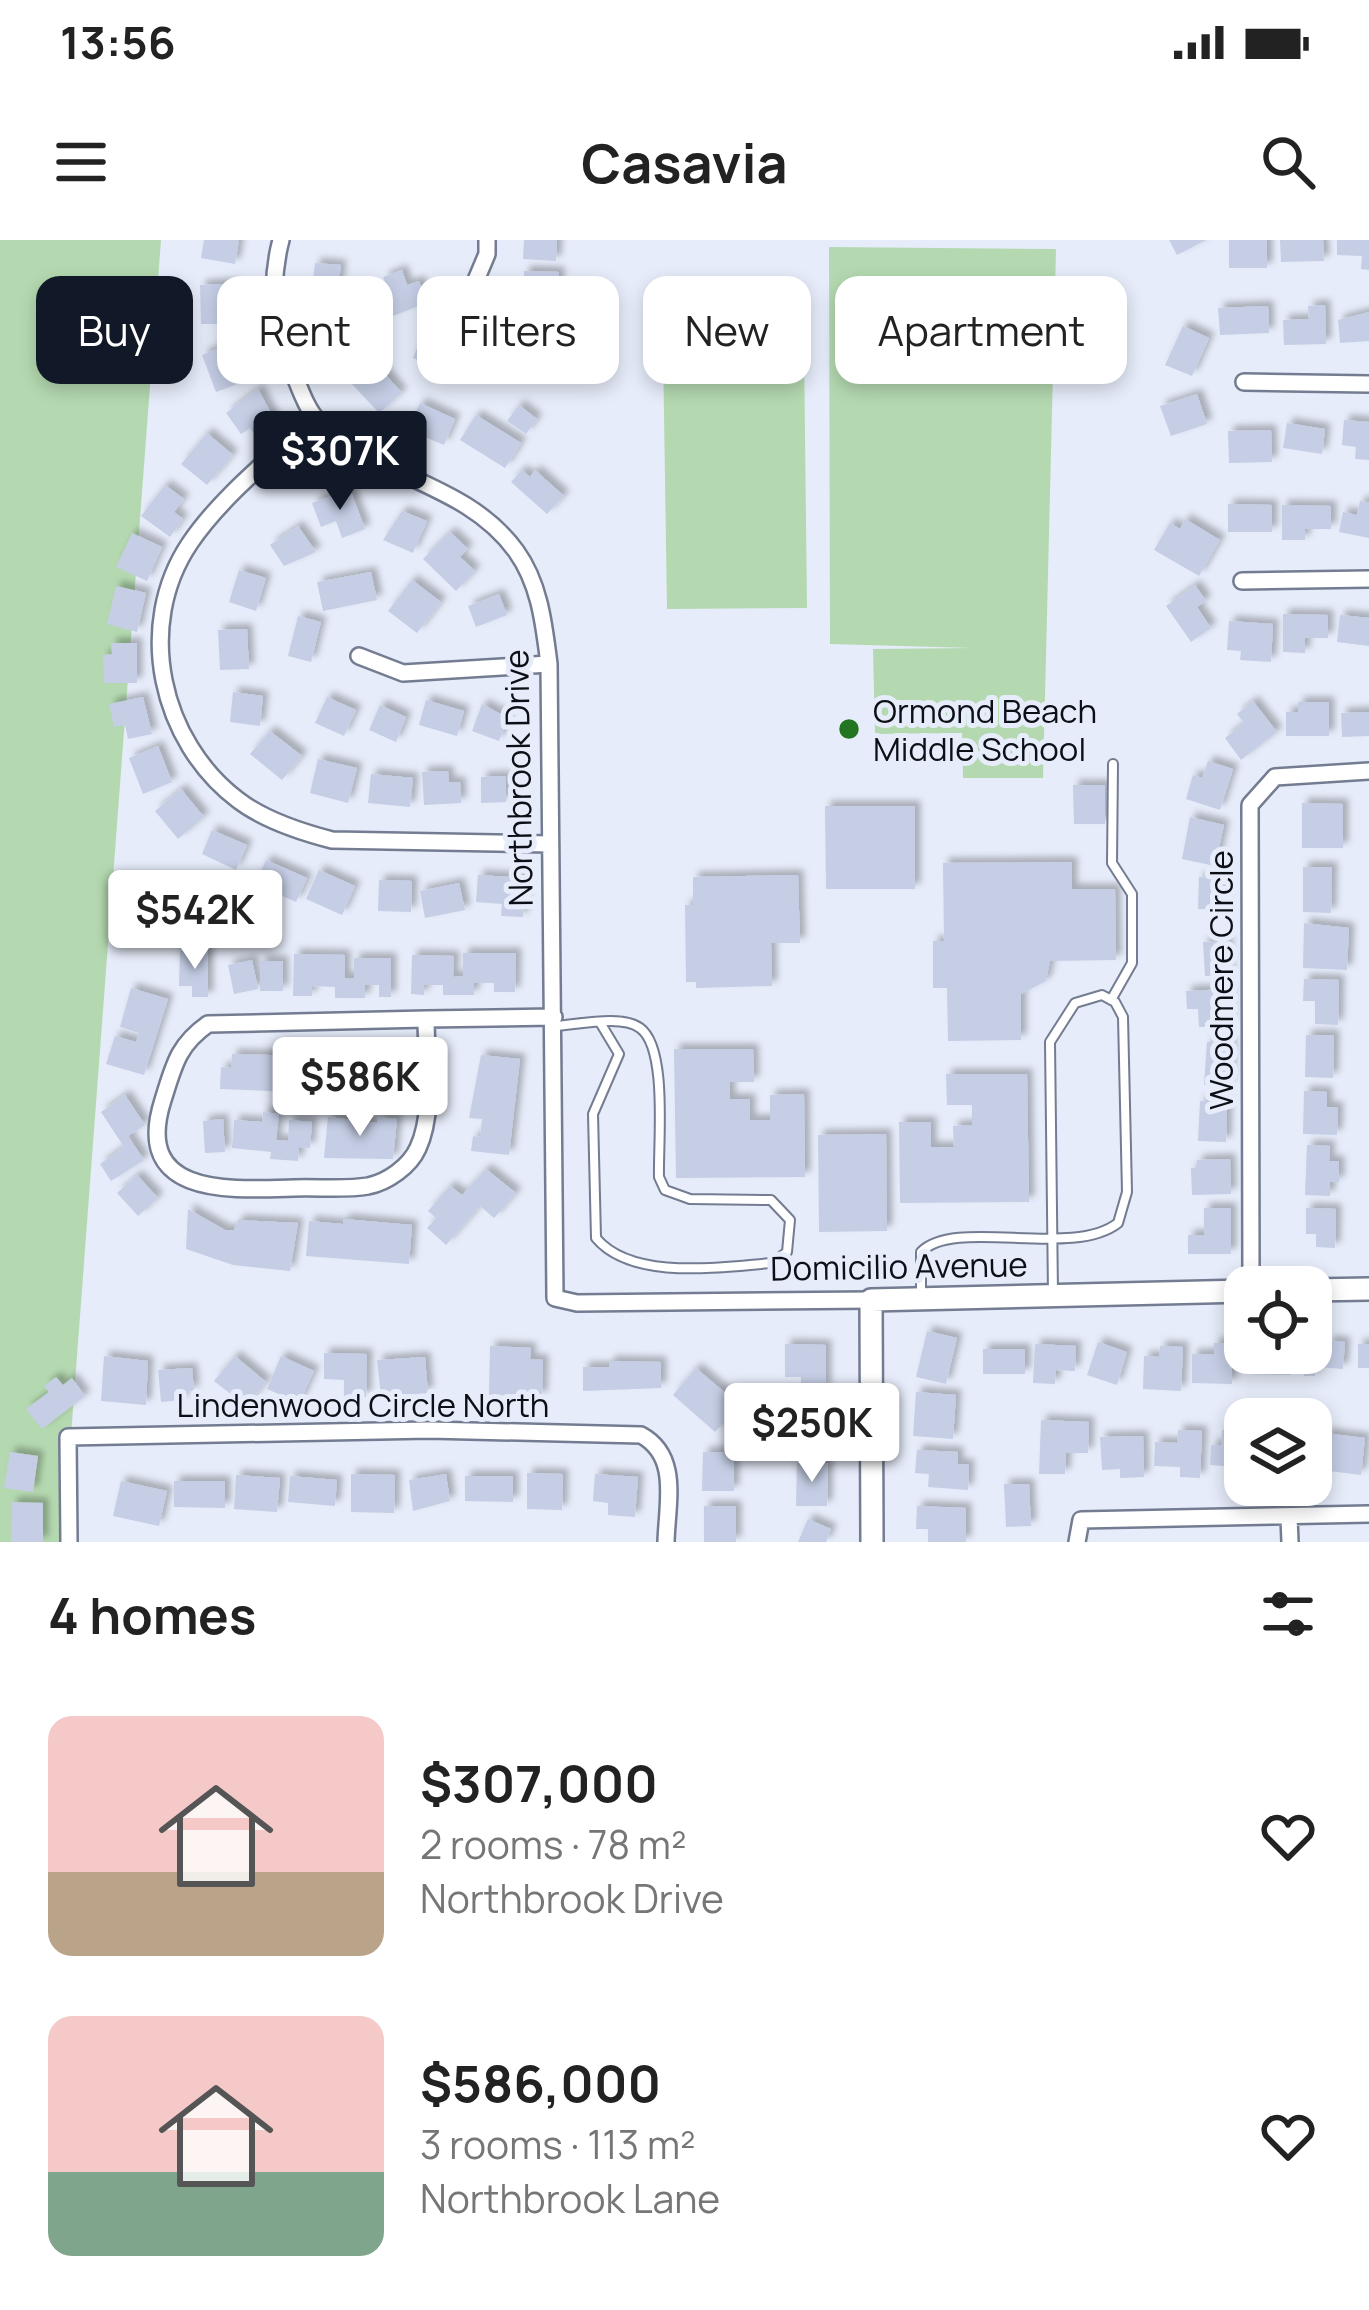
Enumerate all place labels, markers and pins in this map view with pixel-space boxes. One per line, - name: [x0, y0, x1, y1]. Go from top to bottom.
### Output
- pin: $307K: [256, 411, 424, 513]
- place label: Ormond Beach Middle School: [873, 688, 1097, 771]
- marker: Ormond Beach Middle School: [836, 716, 862, 742]
- pin: $542K: [111, 870, 279, 972]
- pin: $586K: [276, 1037, 444, 1139]
- pin: $250K: [728, 1383, 896, 1485]

